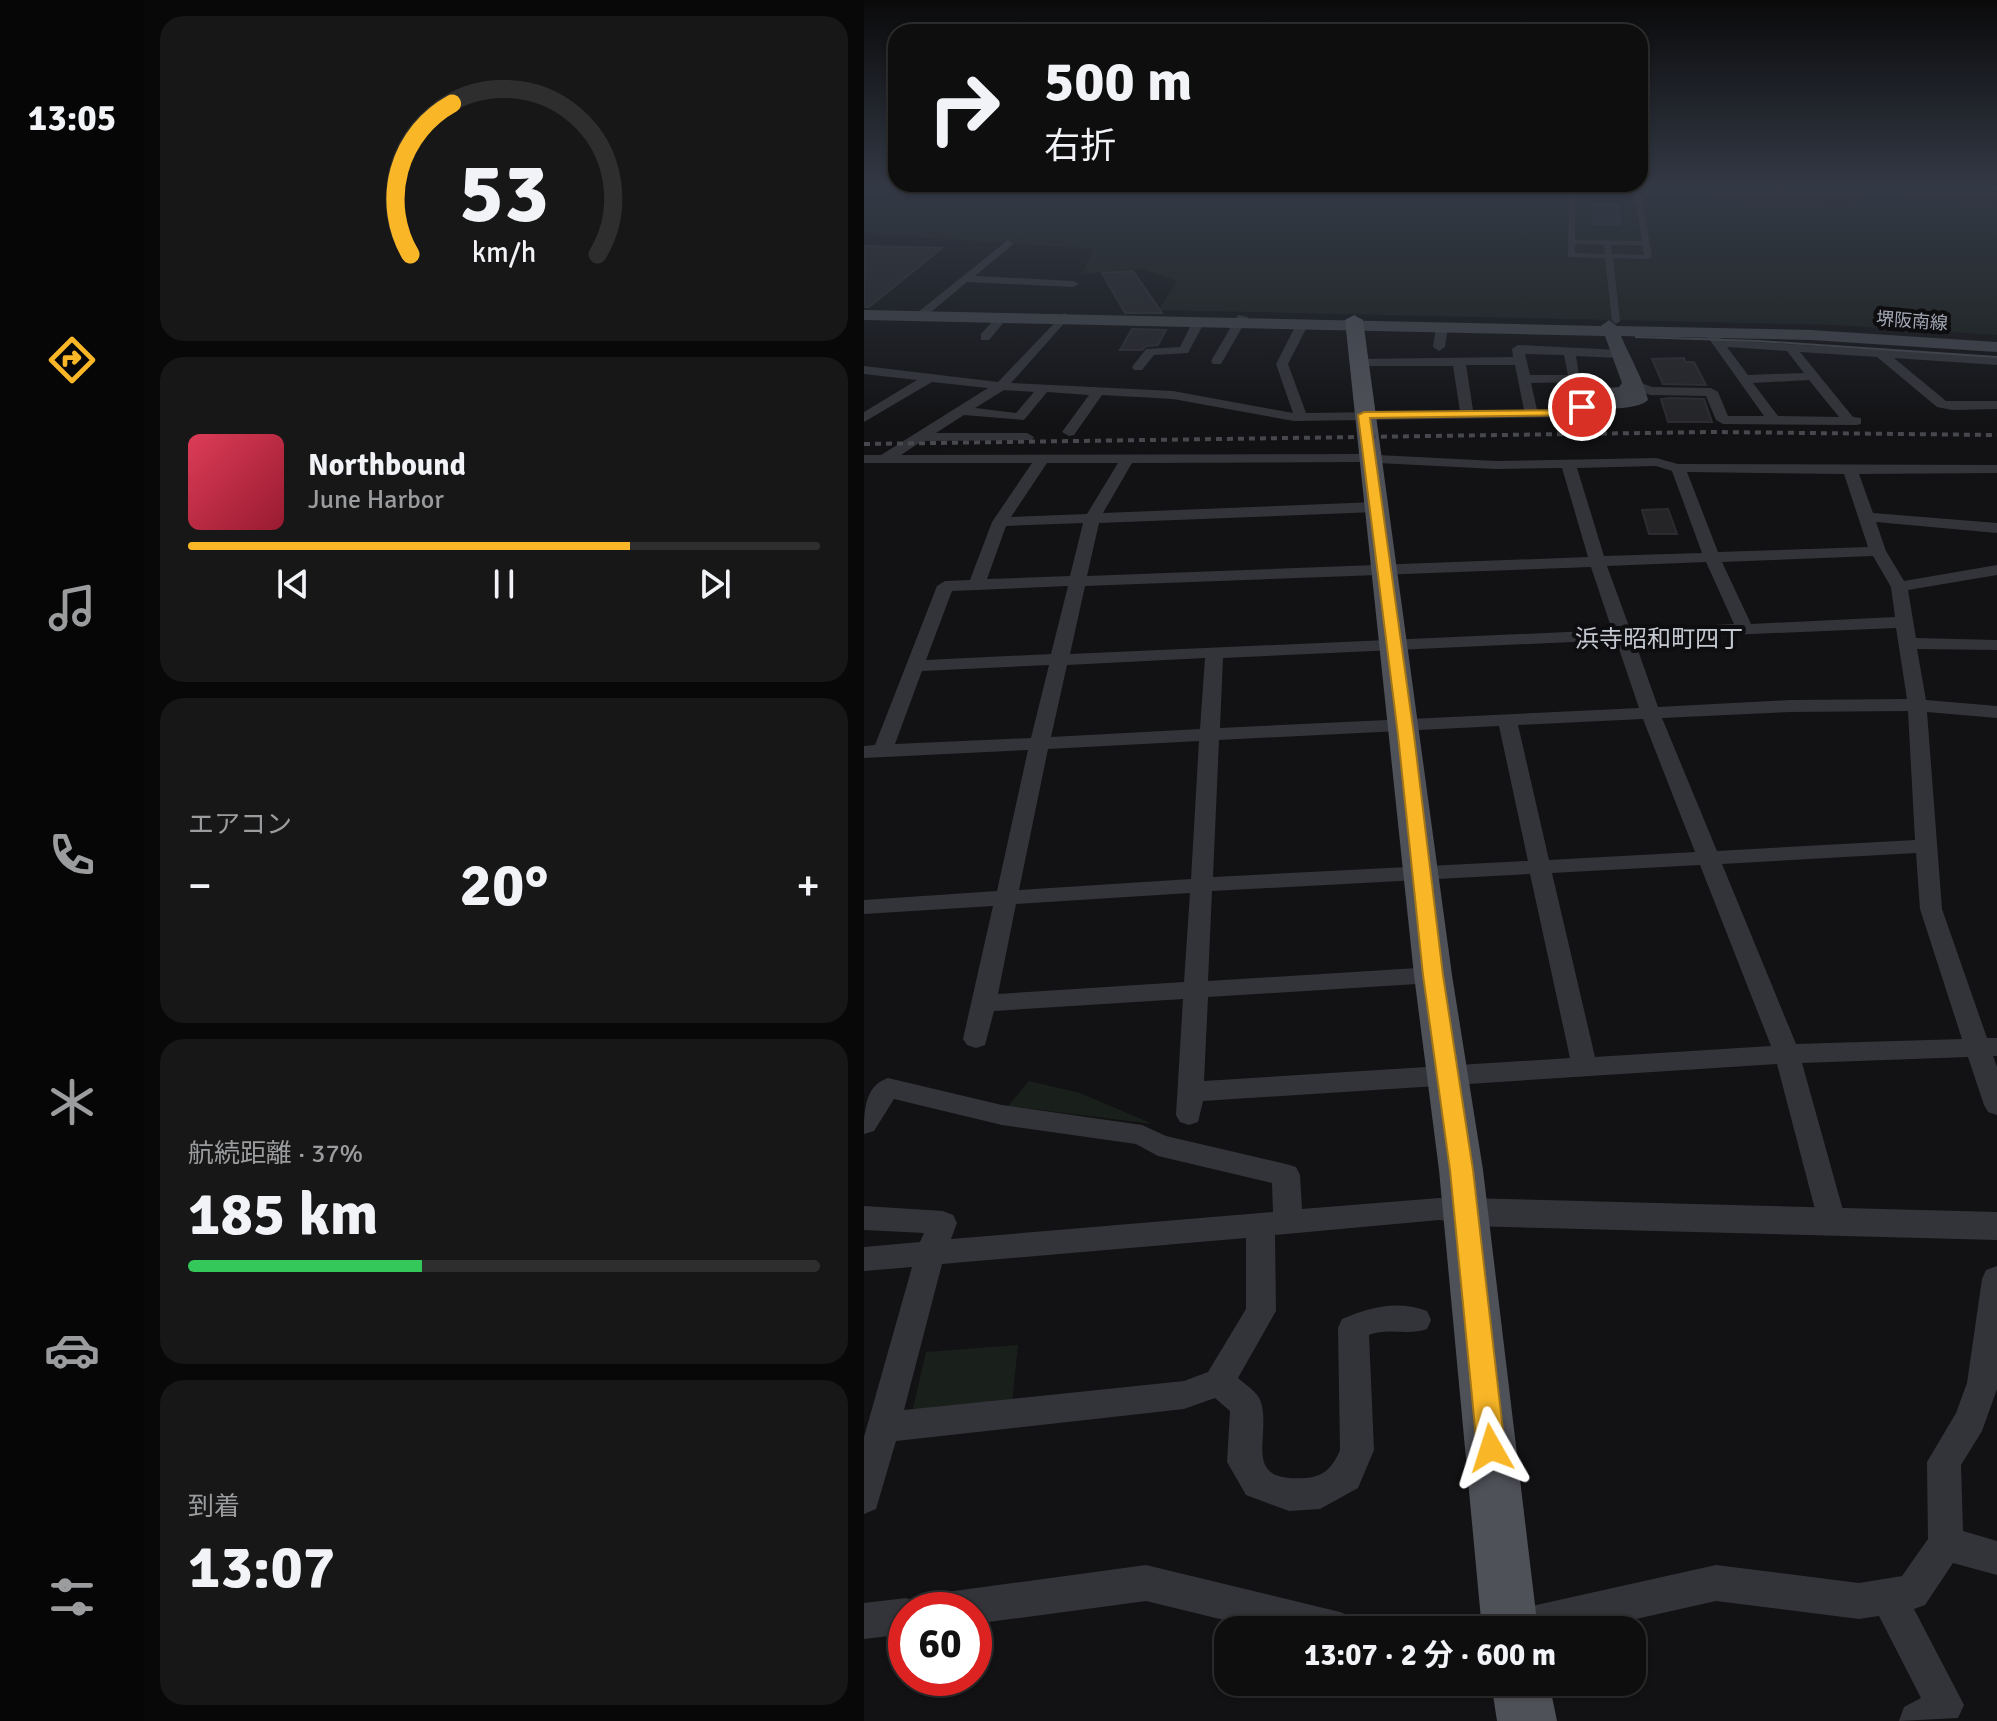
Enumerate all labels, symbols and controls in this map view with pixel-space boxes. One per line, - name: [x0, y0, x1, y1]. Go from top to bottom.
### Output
- text: 500 m: [1044, 47, 1192, 116]
- icon: right: [912, 56, 1016, 160]
- text: 13:05: [28, 96, 116, 141]
- text: 右折: [1044, 124, 1116, 169]
- text: 53: [459, 142, 549, 244]
- text: km/h: [472, 235, 536, 270]
- street label: 堺阪南線: [1875, 308, 1949, 334]
- icon: directions: [44, 332, 100, 388]
- pin: [1548, 373, 1616, 441]
- icon: arrive: [1560, 385, 1604, 429]
- text: Northbound: [308, 447, 466, 484]
- text: June Harbor: [308, 484, 444, 516]
- icon: previous: [271, 562, 315, 606]
- icon: pause: [482, 562, 526, 606]
- icon: next: [693, 562, 737, 606]
- icon: music: [44, 580, 100, 636]
- district label: 浜寺昭和町四丁: [1575, 624, 1743, 654]
- text: エアコン: [188, 809, 292, 841]
- icon: phone: [44, 827, 100, 883]
- text: 20°: [460, 849, 548, 923]
- text: −: [188, 859, 212, 913]
- text: +: [796, 859, 820, 913]
- icon: climate: [44, 1074, 100, 1130]
- text: 航続距離 · 37%: [188, 1138, 363, 1170]
- text: 185 km: [188, 1178, 378, 1252]
- icon: car: [44, 1322, 100, 1378]
- position arrow: [1449, 1406, 1533, 1490]
- text: 到着: [188, 1491, 240, 1523]
- text: 13:07: [188, 1531, 335, 1605]
- icon: filters: [44, 1569, 100, 1625]
- speed limit sign: 60: [888, 1592, 992, 1696]
- text: 13:07 · 2 分 · 600 m: [1304, 1637, 1556, 1674]

